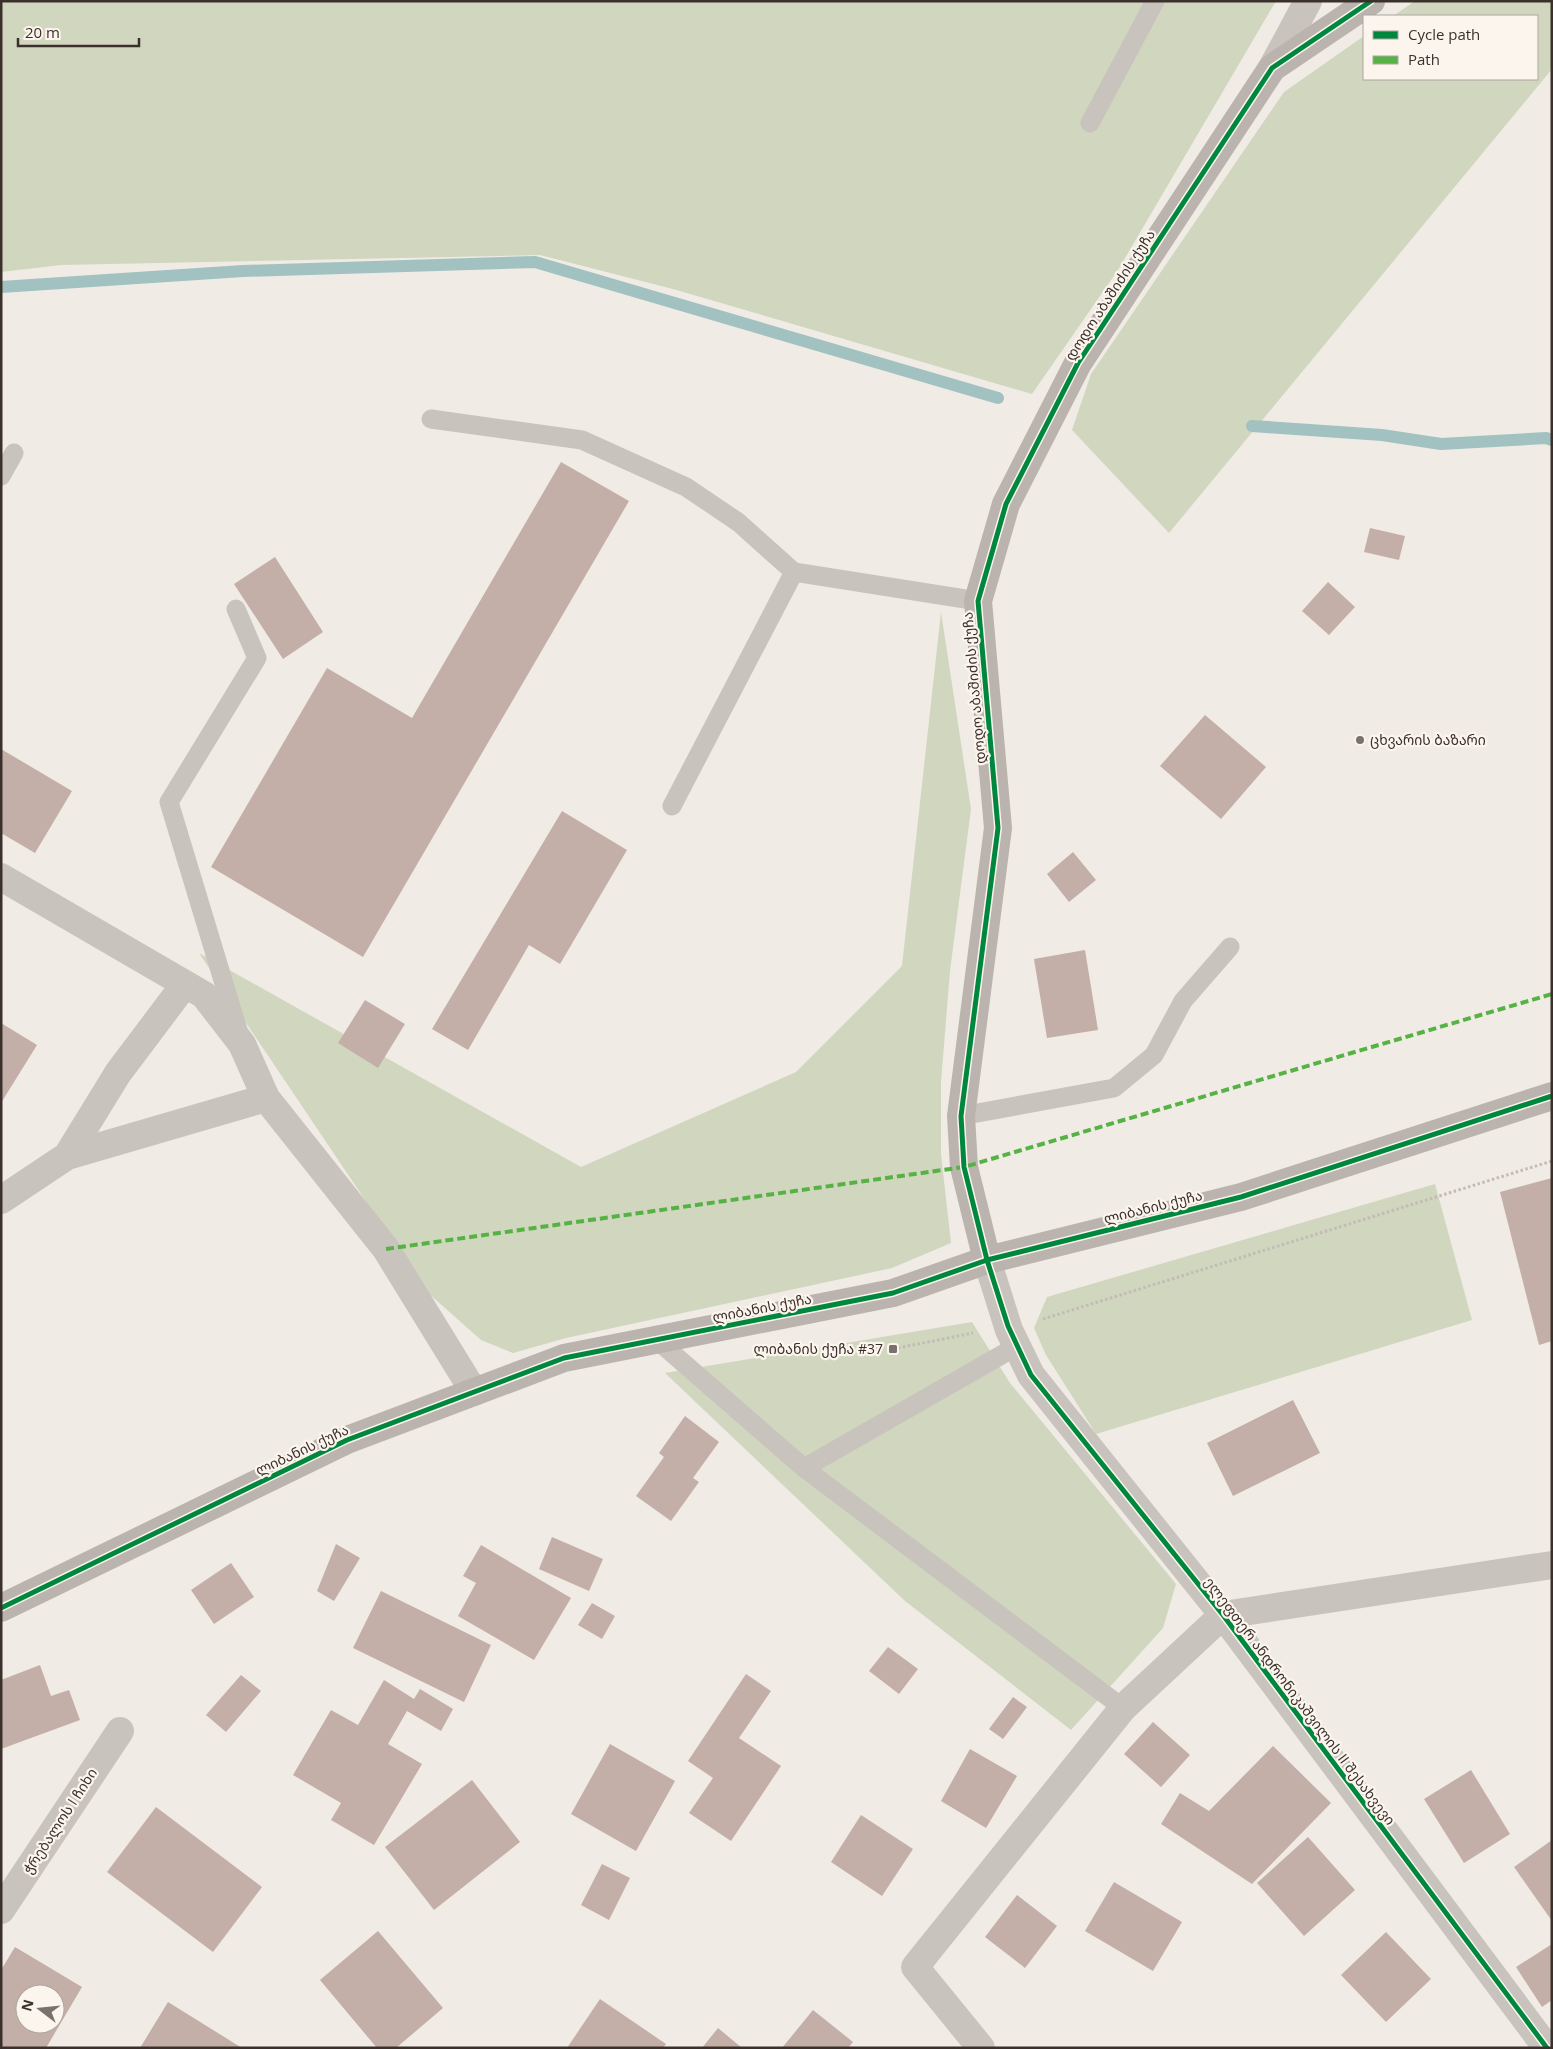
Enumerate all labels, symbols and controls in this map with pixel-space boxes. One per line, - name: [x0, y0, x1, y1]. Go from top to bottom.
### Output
- scale bar: [18, 15, 139, 47]
- legend: [1363, 15, 1538, 80]
- text: 20 m: [25, 22, 60, 42]
- text: Cycle path: [1408, 24, 1480, 44]
- text: Path: [1408, 49, 1440, 69]
- street label: დოდო აბაშიძის ქუჩა: [1060, 226, 1159, 364]
- street label: დოდო აბაშიძის ქუჩა: [957, 611, 990, 765]
- place label: ცხვარის ბაზარი: [1370, 730, 1486, 749]
- marker: ცხვარის ბაზარი: [1354, 734, 1366, 746]
- street label: ლიბანის ქუჩა: [1102, 1185, 1204, 1228]
- street label: ლიბანის ქუჩა: [711, 1289, 813, 1326]
- place label: ლიბანის ქუჩა #37: [754, 1339, 883, 1358]
- marker: ლიბანის ქუჩა #37: [887, 1343, 899, 1355]
- street label: ლიბანის ქუჩა: [252, 1420, 351, 1479]
- street label: ელეფთერ ანდრონიკაშვილის II შესახვევი: [1201, 1573, 1400, 1829]
- street label: ჭრებალოს I ჩიხი: [18, 1764, 101, 1877]
- north arrow: [15, 1984, 65, 2034]
- text: N: [16, 1997, 38, 2013]

